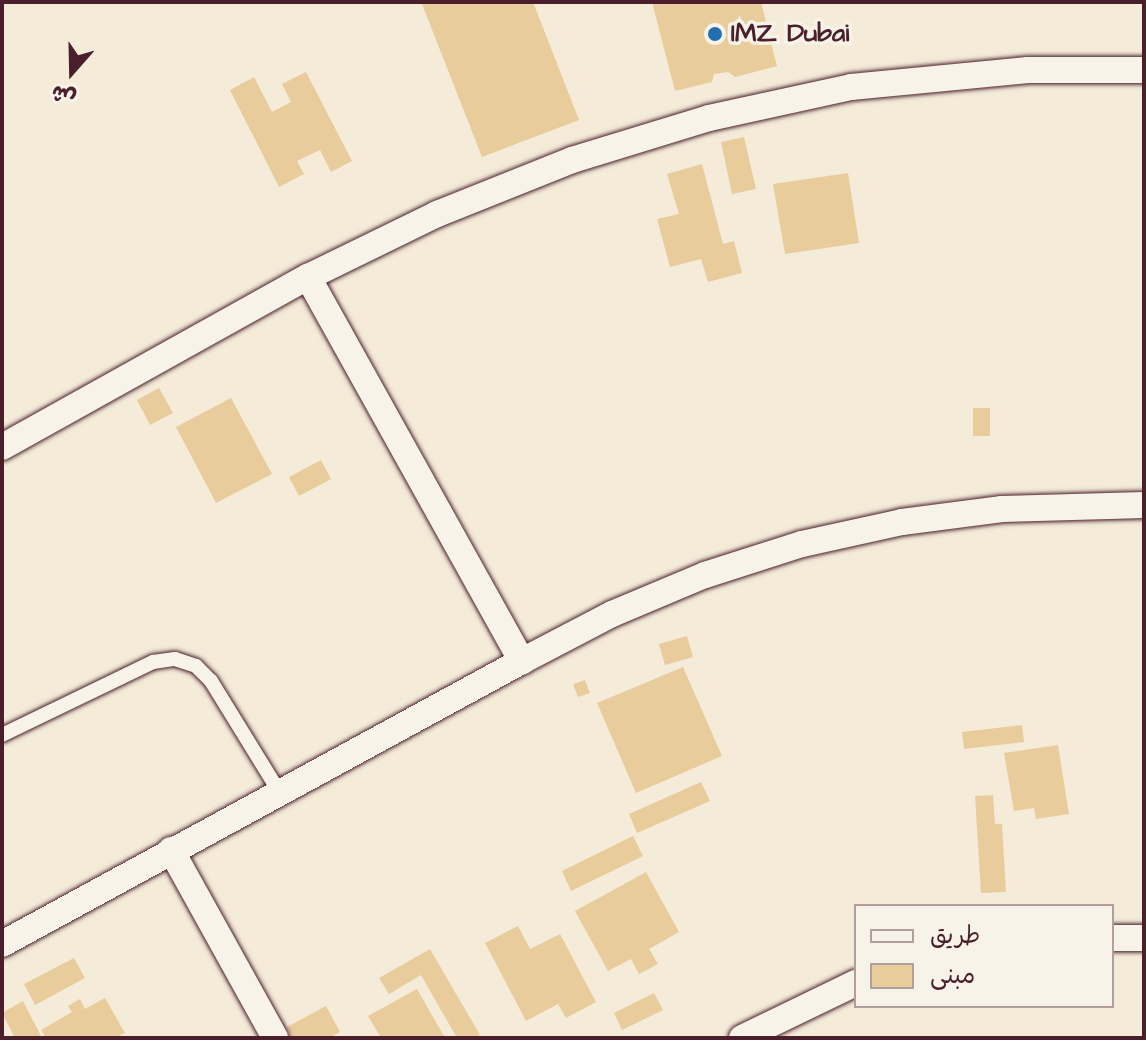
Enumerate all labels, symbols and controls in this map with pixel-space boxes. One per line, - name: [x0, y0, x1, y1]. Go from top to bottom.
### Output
- place label: IMZ Dubai: [731, 18, 849, 50]
- marker: IMZ Dubai: [706, 25, 724, 43]
- north arrow: [32, 32, 112, 112]
- text: ش: [47, 76, 80, 114]
- legend: [854, 904, 1114, 1008]
- text: طريق: [930, 919, 980, 953]
- text: مبنى: [930, 959, 975, 993]

